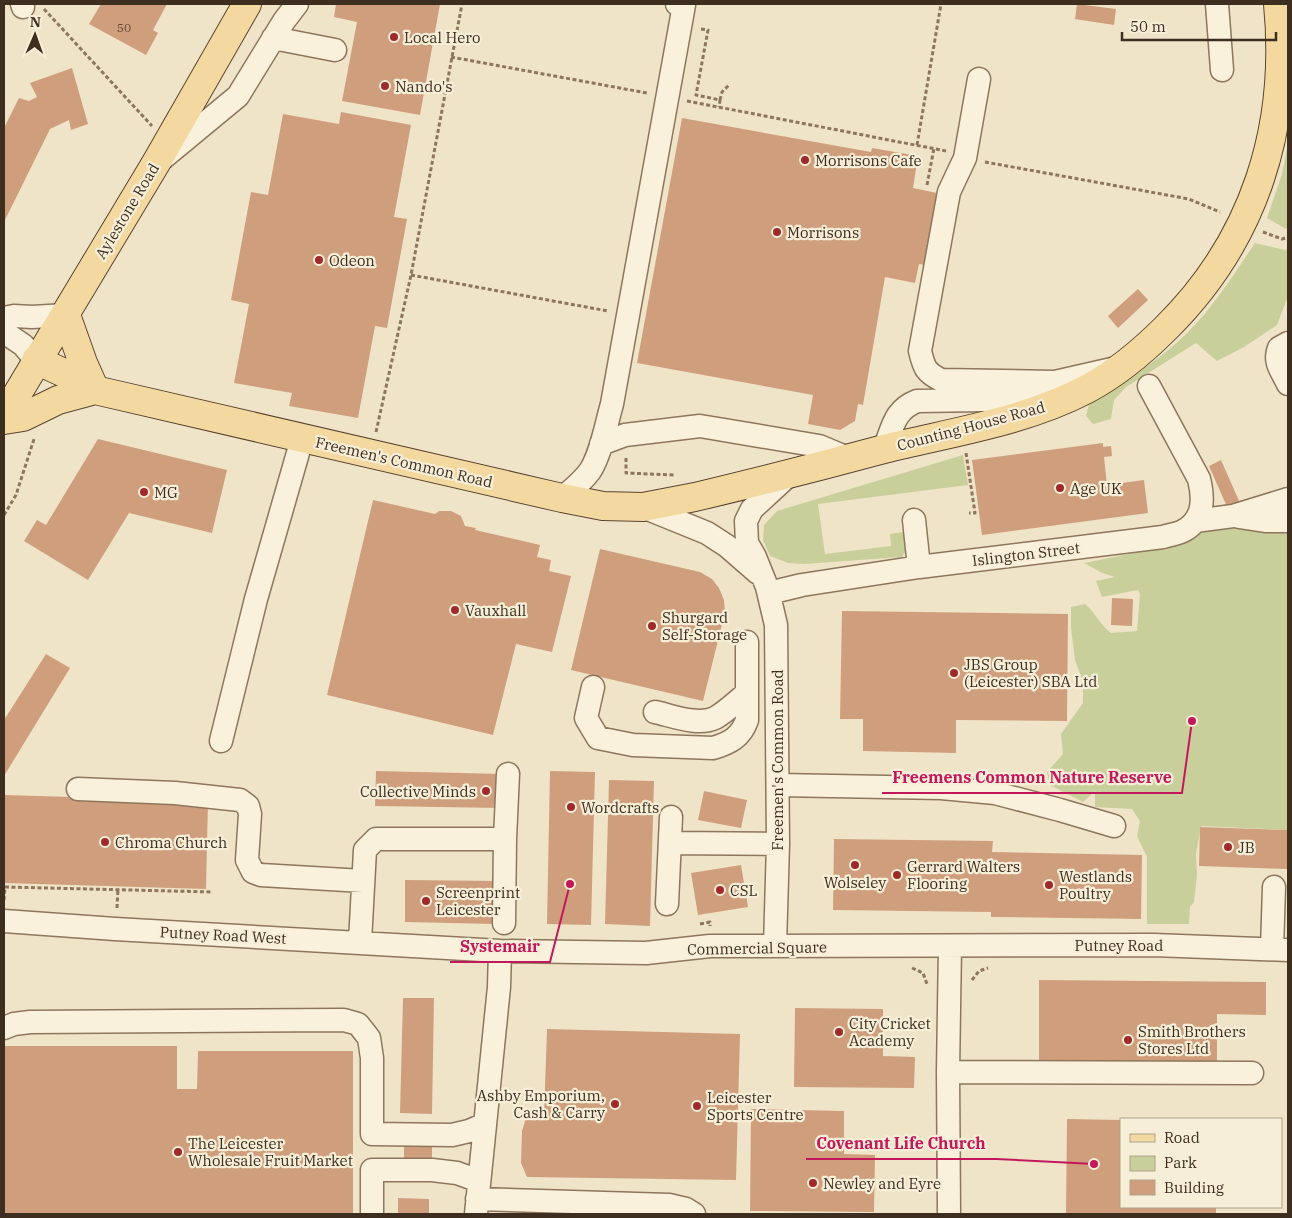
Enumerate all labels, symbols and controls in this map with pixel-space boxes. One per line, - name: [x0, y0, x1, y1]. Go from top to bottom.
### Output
- north arrow: [10, 10, 60, 60]
- scale bar: [1122, 10, 1276, 42]
- text: N: [30, 13, 41, 31]
- text: 50 m: [1130, 17, 1166, 36]
- house number: 50: [117, 20, 131, 35]
- place label: Local Hero: [404, 28, 480, 47]
- marker: Local Hero: [388, 31, 400, 43]
- place label: Nando's: [395, 77, 453, 96]
- marker: Nando's: [379, 80, 391, 92]
- place label: Morrisons Cafe: [815, 151, 922, 170]
- marker: Morrisons Cafe: [799, 154, 811, 166]
- street label: Aylestone Road: [91, 160, 163, 262]
- place label: Morrisons: [787, 223, 859, 242]
- marker: Morrisons: [771, 226, 783, 238]
- place label: Odeon: [329, 251, 375, 270]
- marker: Odeon: [313, 254, 325, 266]
- street label: Counting House Road: [895, 397, 1047, 455]
- street label: Freemen's Common Road: [313, 432, 495, 492]
- place label: Age UK: [1070, 479, 1122, 498]
- marker: Age UK: [1054, 482, 1066, 494]
- place label: MG: [154, 483, 178, 502]
- marker: MG: [138, 486, 150, 498]
- street label: Islington Street: [971, 538, 1081, 570]
- place label: Vauxhall: [465, 601, 526, 620]
- marker: Vauxhall: [449, 604, 461, 616]
- place label: Shurgard Self-Storage: [662, 608, 747, 644]
- marker: Shurgard Self-Storage: [646, 620, 658, 632]
- place label: JBS Group (Leicester) SBA Ltd: [964, 655, 1097, 691]
- marker: JBS Group (Leicester) SBA Ltd: [948, 667, 960, 679]
- street label: Freemen's Common Road: [768, 669, 787, 851]
- callout: Freemens Common Nature Reserve: [882, 762, 1182, 793]
- text: Freemens Common Nature Reserve: [892, 767, 1172, 787]
- place label: Collective Minds: [360, 782, 476, 801]
- marker: Collective Minds: [480, 785, 492, 797]
- place label: Wordcrafts: [581, 798, 659, 817]
- marker: Wordcrafts: [565, 801, 577, 813]
- place label: Chroma Church: [115, 833, 227, 852]
- marker: Chroma Church: [99, 836, 111, 848]
- place label: JB: [1238, 838, 1255, 857]
- marker: JB: [1222, 841, 1234, 853]
- place label: Gerrard Walters Flooring: [907, 857, 1020, 893]
- marker: Wolseley: [849, 859, 861, 871]
- place label: Westlands Poultry: [1059, 867, 1132, 903]
- marker: Gerrard Walters Flooring: [891, 869, 903, 881]
- place label: Wolseley: [824, 873, 886, 892]
- marker: Westlands Poultry: [1043, 879, 1055, 891]
- place label: CSL: [730, 881, 758, 900]
- place label: Screenprint Leicester: [436, 883, 520, 919]
- marker: CSL: [714, 884, 726, 896]
- marker: Screenprint Leicester: [420, 895, 432, 907]
- street label: Putney Road West: [159, 922, 287, 948]
- callout: Systemair: [450, 931, 550, 962]
- text: Systemair: [460, 936, 540, 956]
- street label: Putney Road: [1075, 936, 1163, 955]
- street label: Commercial Square: [687, 937, 827, 959]
- place label: City Cricket Academy: [849, 1014, 931, 1050]
- place label: Smith Brothers Stores Ltd: [1138, 1022, 1246, 1058]
- marker: City Cricket Academy: [833, 1026, 845, 1038]
- marker: Smith Brothers Stores Ltd: [1122, 1034, 1134, 1046]
- place label: Ashby Emporium, Cash & Carry: [477, 1086, 605, 1122]
- place label: Leicester Sports Centre: [707, 1088, 804, 1124]
- marker: Ashby Emporium, Cash & Carry: [609, 1098, 621, 1110]
- marker: Leicester Sports Centre: [691, 1100, 703, 1112]
- legend: [1120, 1118, 1282, 1208]
- callout: Covenant Life Church: [806, 1128, 996, 1159]
- text: Road: [1164, 1128, 1200, 1147]
- text: Covenant Life Church: [816, 1133, 986, 1153]
- place label: The Leicester Wholesale Fruit Market: [188, 1134, 353, 1170]
- marker: The Leicester Wholesale Fruit Market: [172, 1146, 184, 1158]
- text: Park: [1164, 1153, 1197, 1172]
- place label: Newley and Eyre: [823, 1174, 941, 1193]
- marker: Newley and Eyre: [807, 1177, 819, 1189]
- text: Building: [1164, 1178, 1224, 1197]

